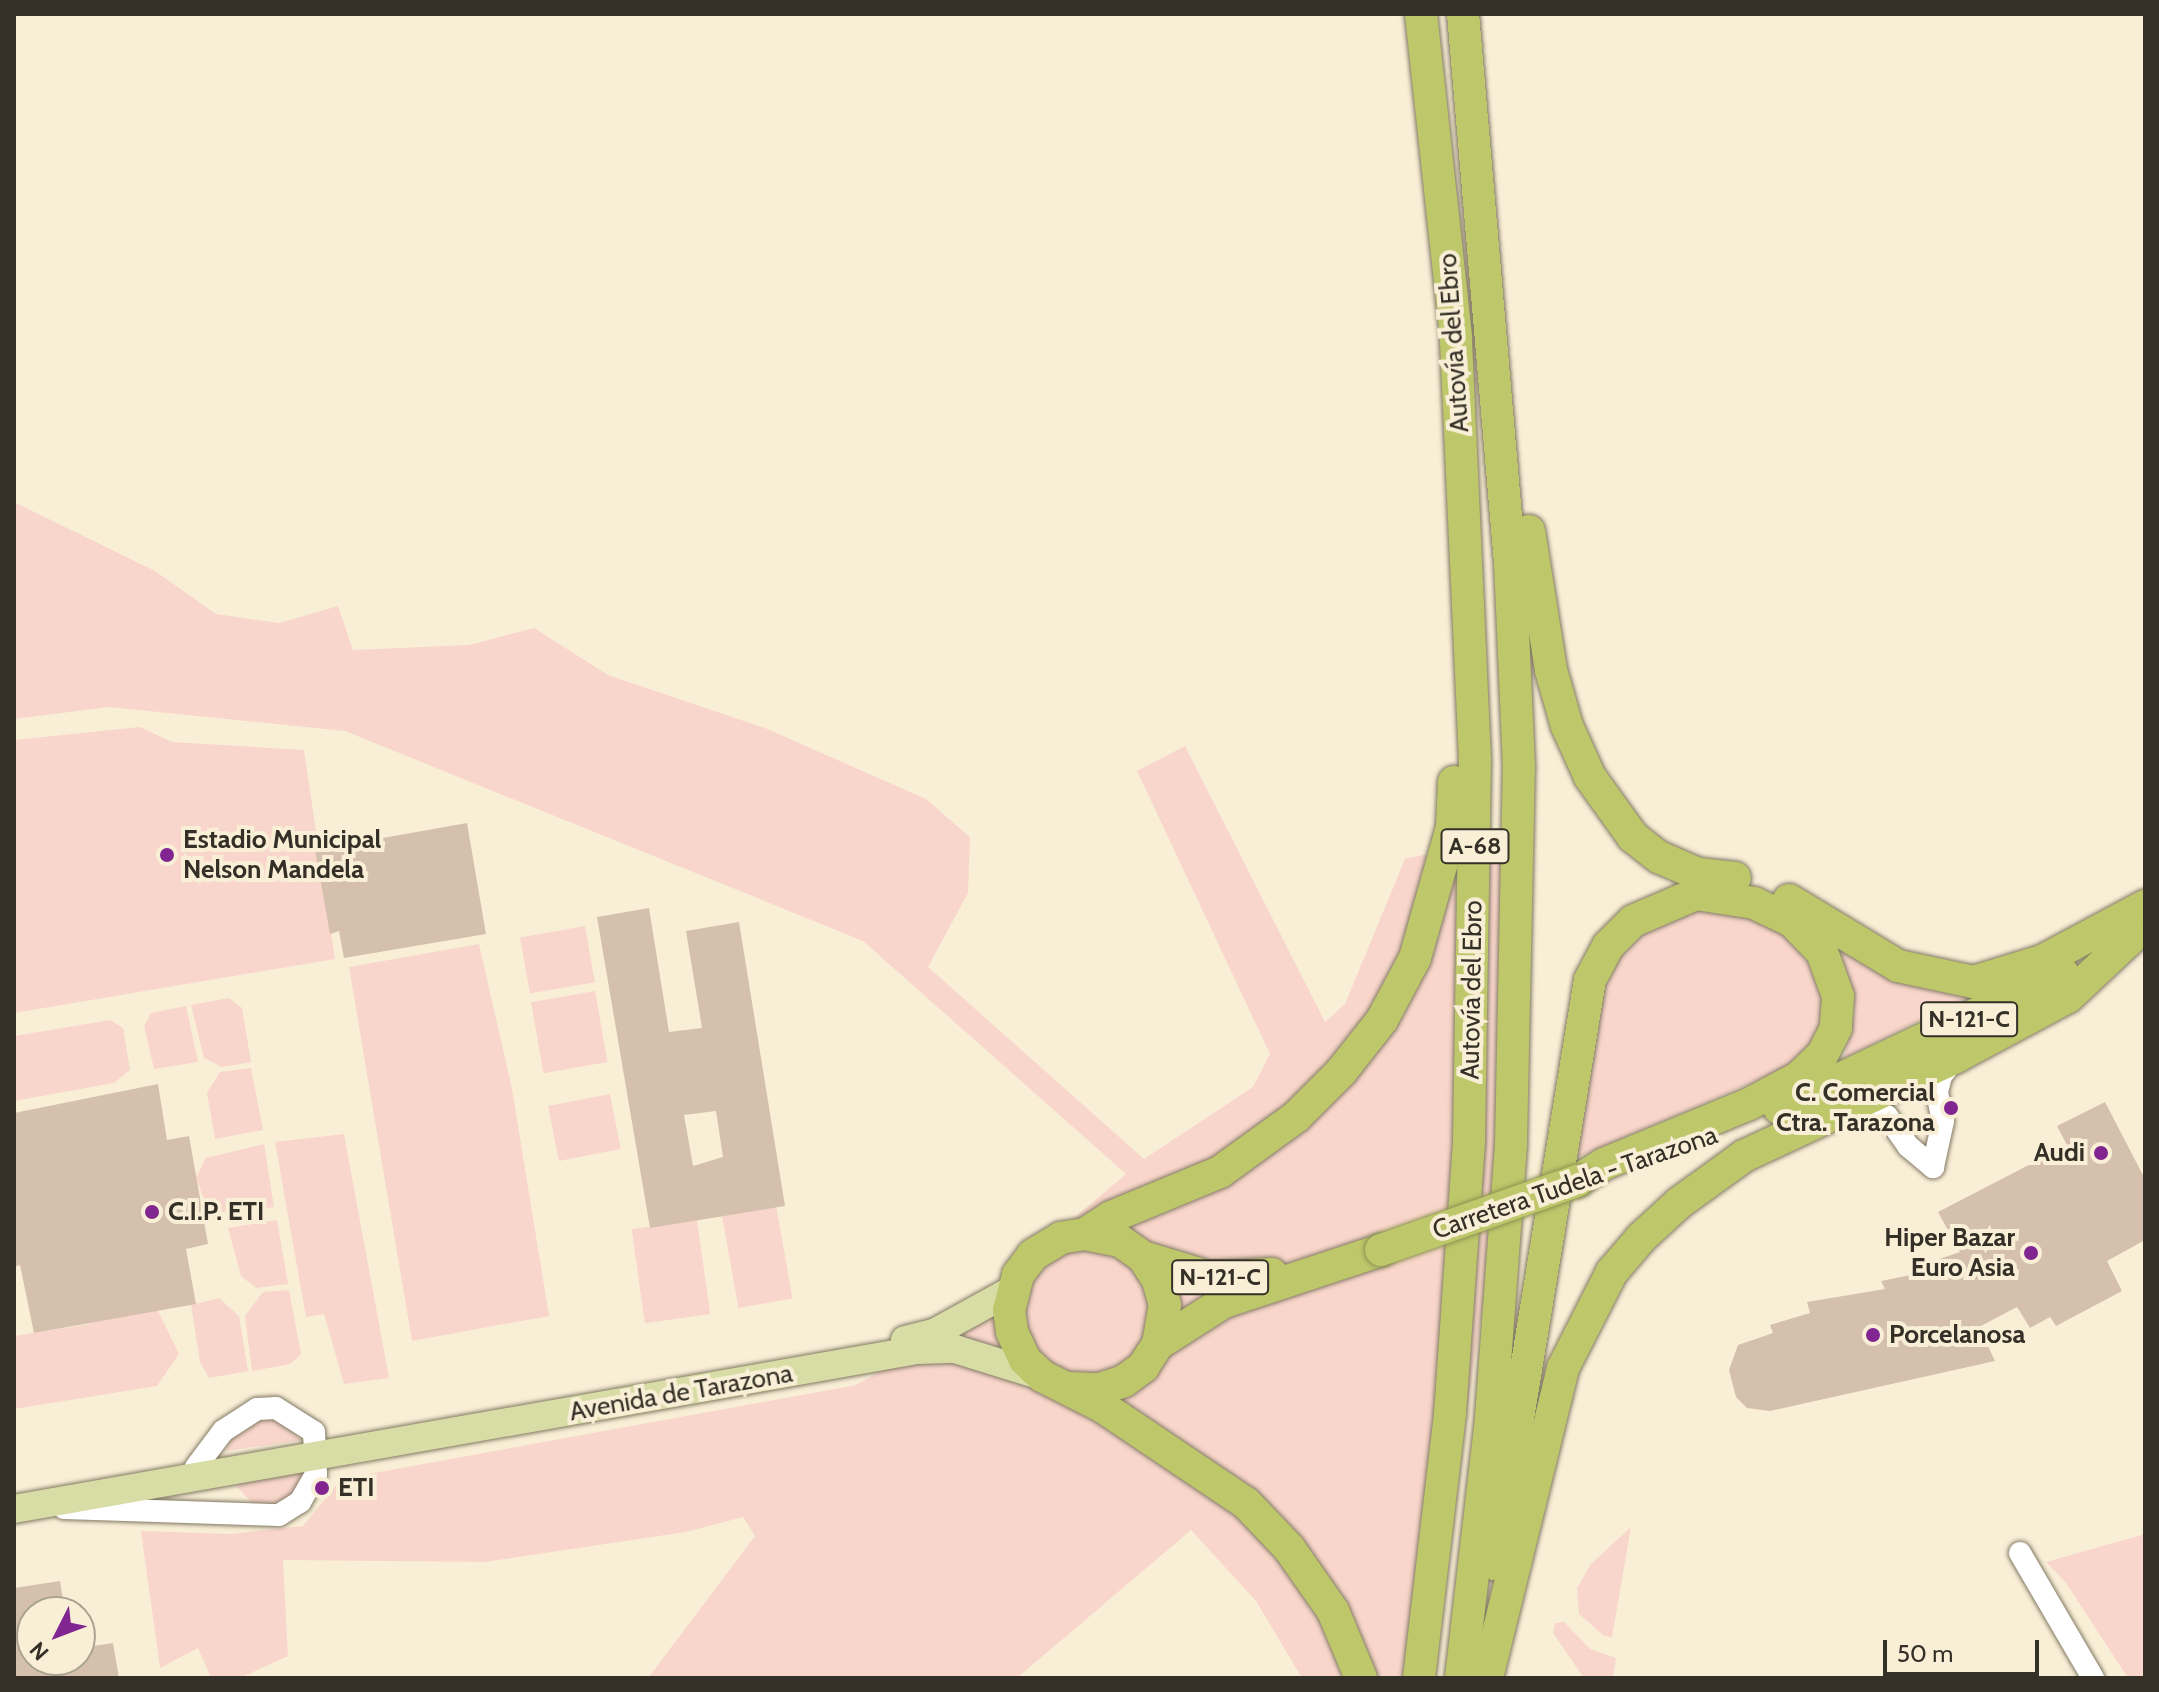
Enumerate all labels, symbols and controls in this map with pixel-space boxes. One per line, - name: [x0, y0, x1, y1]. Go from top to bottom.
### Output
- street label: Autovía del Ebro: [1432, 252, 1476, 434]
- place label: Estadio Municipal Nelson Mandela: [183, 824, 381, 886]
- road number: A-68: [1439, 826, 1511, 866]
- marker: Estadio Municipal Nelson Mandela: [158, 846, 176, 864]
- street label: Autovía del Ebro: [1455, 900, 1489, 1080]
- road number: N-121-C: [1919, 999, 2019, 1039]
- place label: C. Comercial Ctra. Tarazona: [1776, 1077, 1935, 1138]
- marker: C. Comercial Ctra. Tarazona: [1942, 1099, 1960, 1117]
- street label: Carretera Tudela - Tarazona: [1429, 1120, 1721, 1246]
- place label: Audi: [2034, 1137, 2085, 1169]
- marker: Audi: [2092, 1144, 2110, 1162]
- place label: C.I.P. ETI: [168, 1196, 264, 1228]
- marker: C.I.P. ETI: [143, 1203, 161, 1221]
- place label: Hiper Bazar Euro Asia: [1884, 1222, 2015, 1284]
- marker: Hiper Bazar Euro Asia: [2022, 1244, 2040, 1262]
- road number: N-121-C: [1170, 1257, 1270, 1297]
- place label: Porcelanosa: [1889, 1319, 2025, 1351]
- marker: Porcelanosa: [1864, 1326, 1882, 1344]
- street label: Avenida de Tarazona: [567, 1358, 795, 1428]
- place label: ETI: [338, 1472, 375, 1504]
- marker: ETI: [313, 1479, 331, 1497]
- north arrow: [16, 1596, 96, 1676]
- scale bar: [1887, 1624, 2043, 1674]
- text: N: [24, 1636, 55, 1666]
- text: 50 m: [1897, 1639, 1953, 1668]

